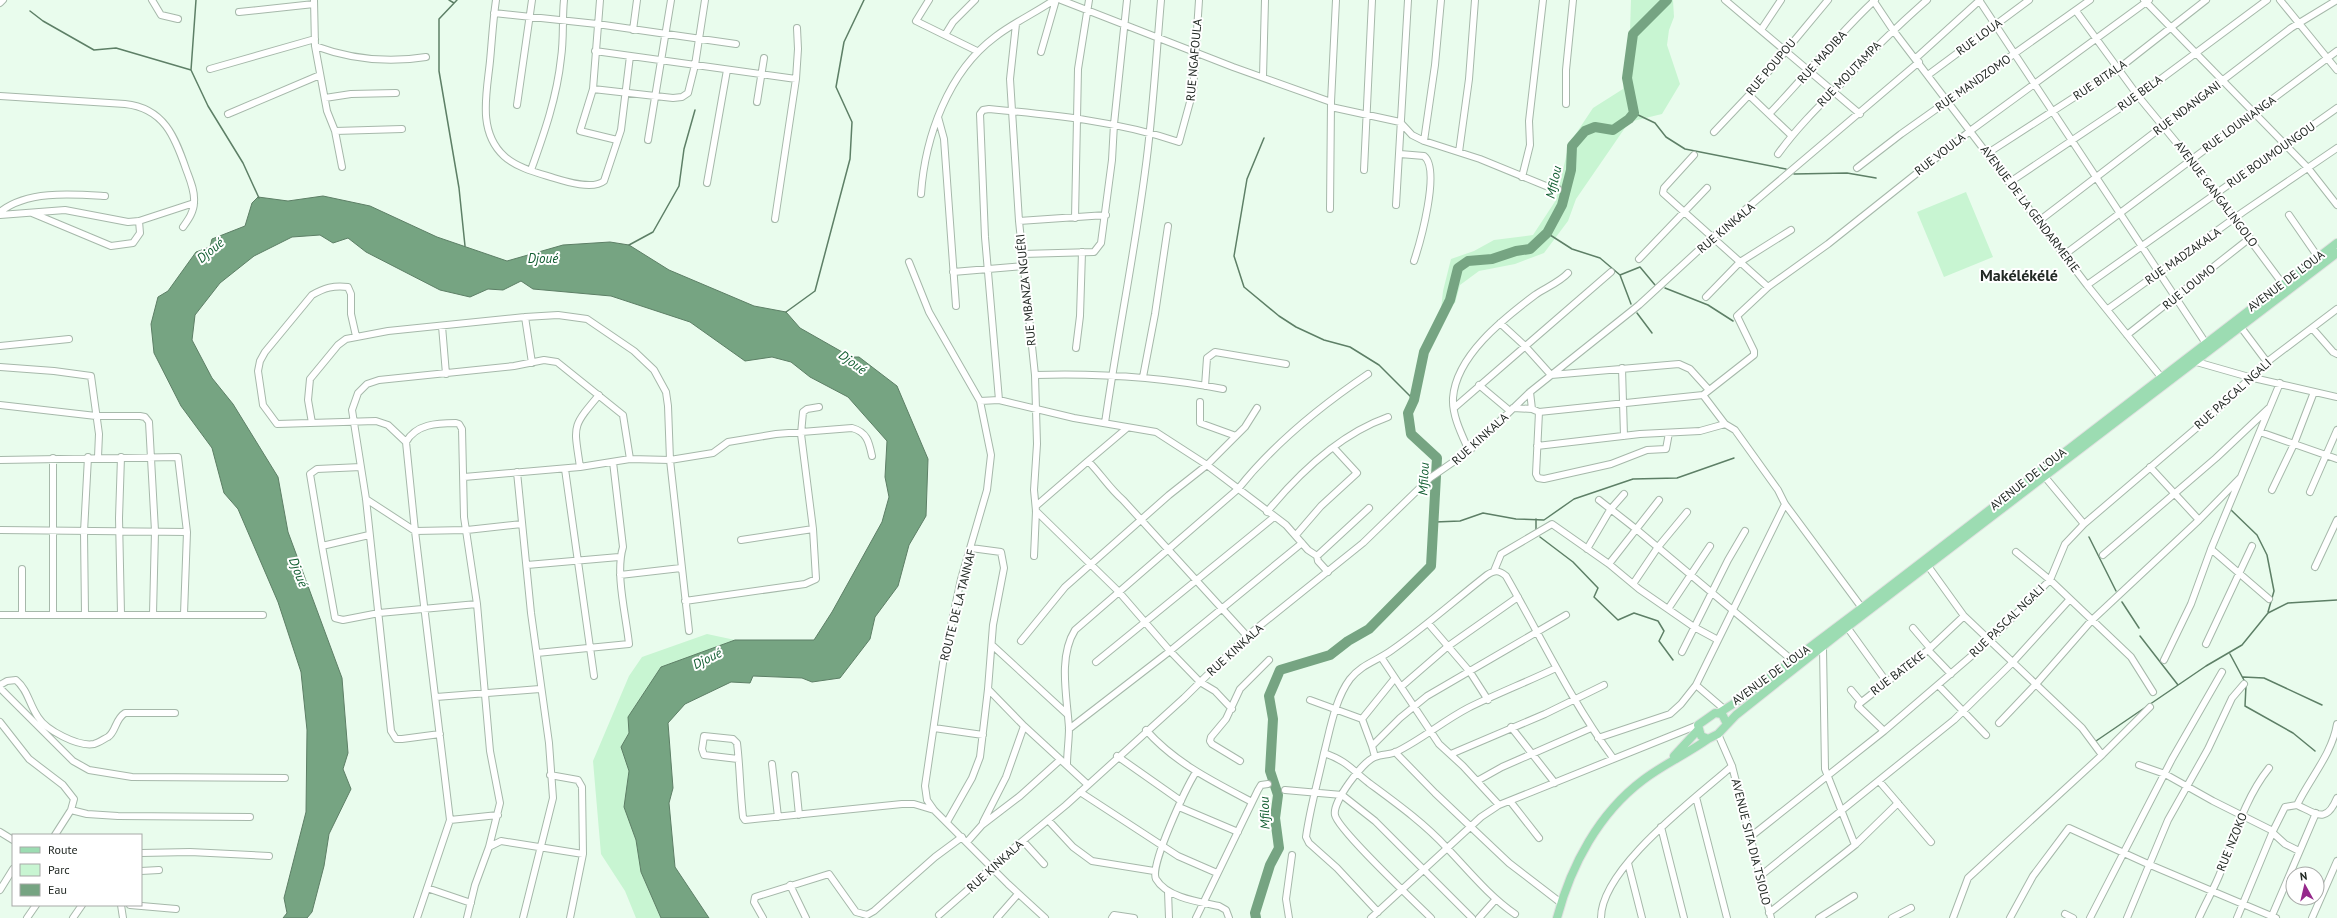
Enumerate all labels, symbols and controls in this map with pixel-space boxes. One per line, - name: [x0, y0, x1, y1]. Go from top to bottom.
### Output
- street label: RUE LOUA: [1953, 15, 2005, 58]
- street label: RUE NGAFOULA: [1182, 18, 1205, 102]
- street label: RUE MADIBA: [1794, 27, 1849, 86]
- street label: RUE POUPOU: [1742, 35, 1799, 98]
- street label: RUE MOUTAMPA: [1814, 38, 1884, 110]
- street label: RUE MANDZOMO: [1932, 51, 2013, 114]
- street label: RUE BITALA: [2070, 56, 2129, 103]
- street label: RUE BELA: [2115, 71, 2165, 114]
- street label: RUE NDANGANI: [2150, 77, 2224, 138]
- street label: RUE LOUNIANGA: [2199, 92, 2278, 155]
- street label: RUE BOUMOUNGOU: [2224, 118, 2318, 191]
- street label: RUE VOULA: [1911, 129, 1968, 178]
- street label: AVENUE GANGALINGOLO: [2172, 138, 2261, 250]
- street label: AVENUE DE LA GENDARMERIE: [1978, 142, 2083, 275]
- water label: Mfilou: [1541, 164, 1566, 200]
- street label: RUE KINKALA: [1694, 199, 1758, 256]
- street label: RUE MADZAKALA: [2142, 224, 2224, 287]
- street label: RUE MBANZA NGUÉRI: [1012, 233, 1039, 347]
- water label: Djoué: [193, 234, 227, 267]
- street label: AVENUE DE L'OUA: [2244, 247, 2327, 314]
- water label: Djoué: [528, 250, 558, 267]
- street label: RUE LOUMO: [2159, 261, 2218, 312]
- district label: Makélékélé: [1980, 265, 2058, 285]
- water label: Djoué: [835, 347, 870, 378]
- street label: RUE PASCAL NGALI: [2191, 355, 2274, 432]
- street label: RUE KINKALA: [1448, 409, 1511, 468]
- street label: AVENUE DE L'OUA: [1987, 444, 2069, 513]
- water label: Mfilou: [1414, 462, 1433, 496]
- street label: ROUTE DE LA TANNAF: [936, 548, 979, 662]
- water label: Djoué: [285, 555, 312, 589]
- street label: RUE PASCAL NGALI: [1966, 581, 2047, 660]
- street label: RUE KINKALA: [1203, 620, 1266, 679]
- street label: AVENUE DE L'OUA: [1729, 641, 1813, 708]
- water label: Djoué: [690, 644, 725, 673]
- street label: RUE BATEKE: [1867, 647, 1928, 698]
- street label: AVENUE SITA DIA TSIOLO: [1729, 777, 1774, 907]
- water label: Mfilou: [1255, 796, 1274, 830]
- street label: RUE NZOKO: [2213, 810, 2250, 873]
- legend: [12, 834, 142, 906]
- street label: RUE KINKALA: [963, 836, 1026, 895]
- text: Route: [48, 842, 78, 857]
- text: Parc: [48, 862, 70, 877]
- north arrow: [2285, 866, 2325, 906]
- text: N: [2299, 869, 2308, 884]
- text: Eau: [48, 882, 67, 897]

